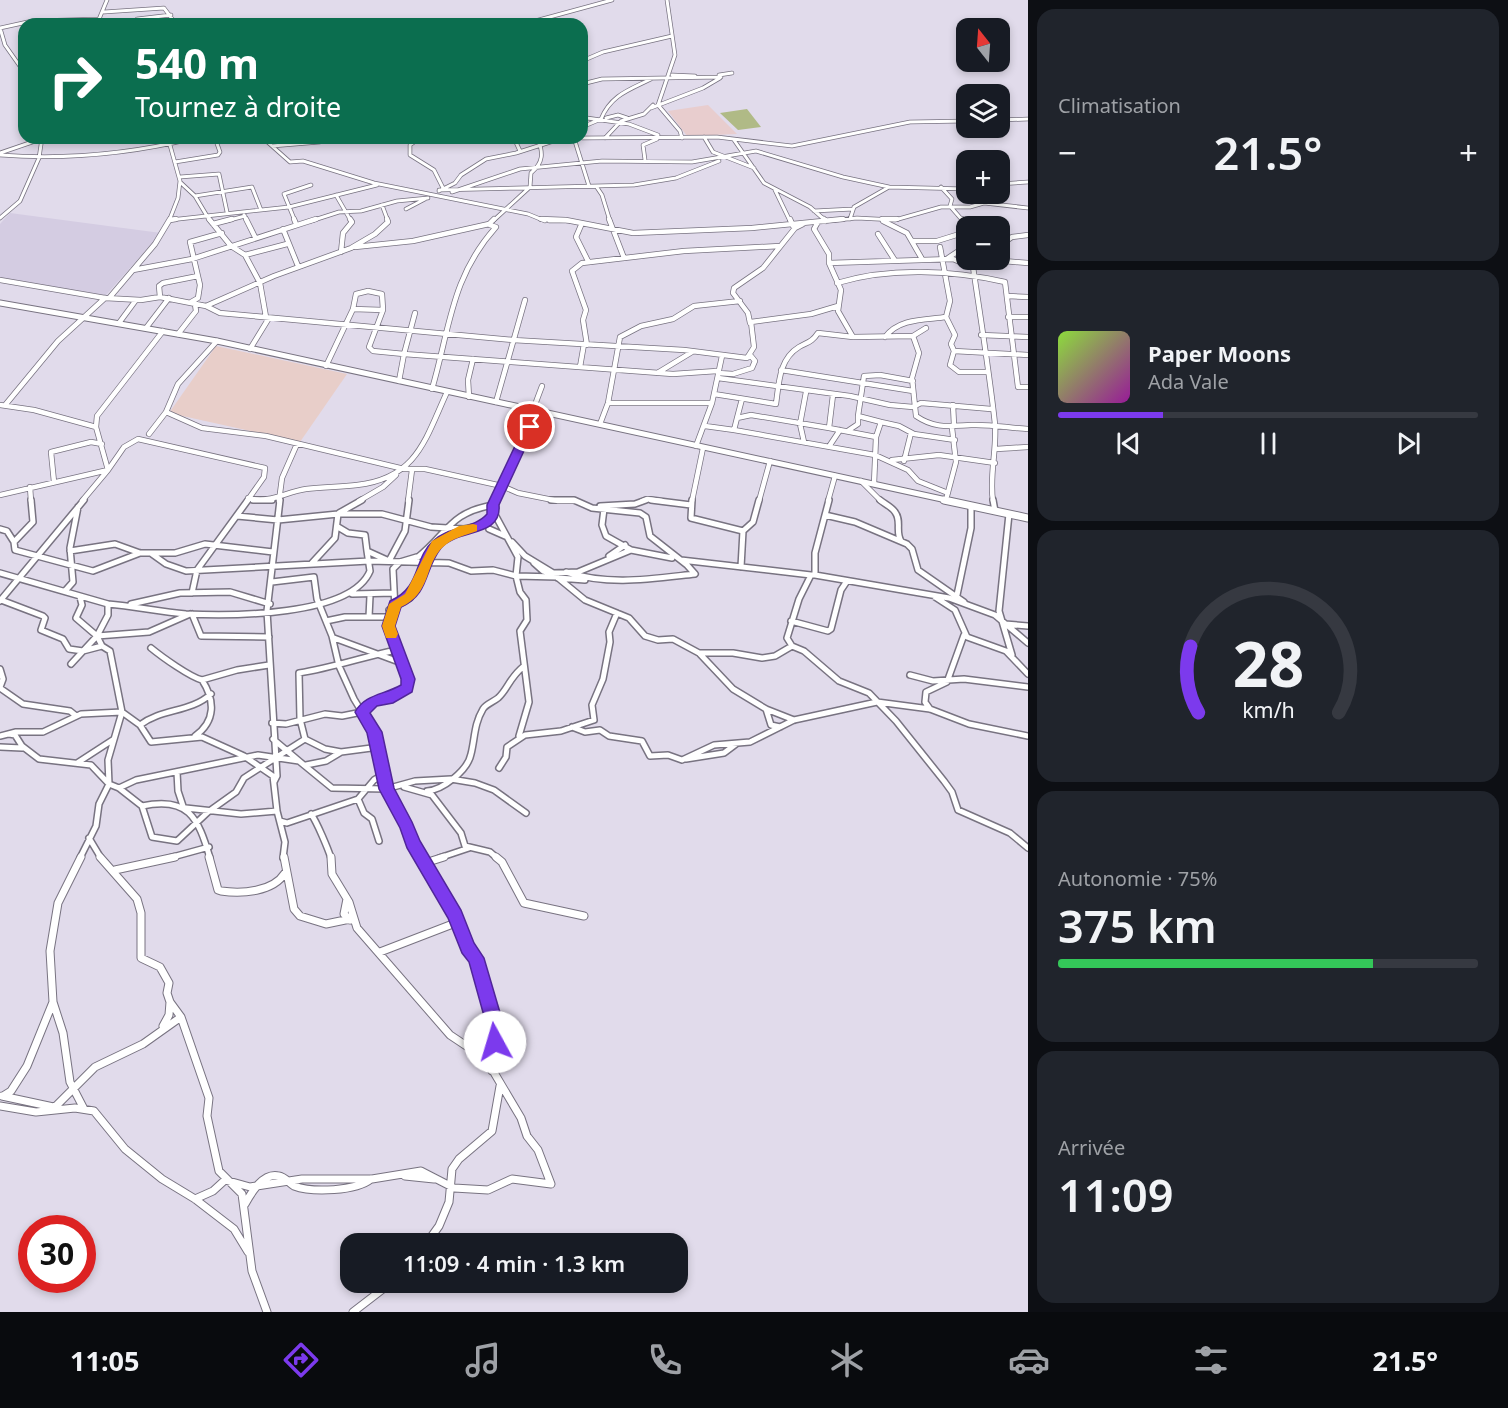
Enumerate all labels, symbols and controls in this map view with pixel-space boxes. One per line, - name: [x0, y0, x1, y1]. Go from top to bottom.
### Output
- north arrow: [956, 18, 1010, 72]
- map controls: [956, 18, 1010, 270]
- text: 540 m: [135, 34, 259, 91]
- icon: right: [36, 42, 114, 120]
- button: layers: [956, 84, 1010, 138]
- text: Tournez à droite: [135, 88, 341, 125]
- text: Climatisation: [1058, 92, 1181, 119]
- text: 21.5°: [1214, 122, 1322, 183]
- text: −: [1058, 130, 1077, 175]
- text: +: [1459, 130, 1478, 175]
- button: +: [956, 150, 1010, 204]
- button: −: [956, 216, 1010, 270]
- text: Paper Moons: [1148, 338, 1291, 368]
- text: Ada Vale: [1148, 368, 1229, 395]
- pin: [504, 401, 555, 452]
- icon: arrive: [513, 410, 546, 443]
- icon: previous: [1112, 427, 1145, 460]
- icon: pause: [1252, 427, 1285, 460]
- icon: next: [1392, 427, 1425, 460]
- text: 28: [1232, 620, 1304, 705]
- text: km/h: [1242, 695, 1294, 724]
- text: Autonomie · 75%: [1058, 865, 1217, 892]
- text: 375 km: [1058, 895, 1217, 956]
- position arrow: [463, 1010, 527, 1074]
- text: Arrivée: [1058, 1134, 1125, 1161]
- text: 11:09: [1058, 1164, 1173, 1225]
- speed limit sign: 30: [18, 1215, 96, 1293]
- text: 11:09 · 4 min · 1.3 km: [403, 1248, 625, 1278]
- icon: directions: [280, 1339, 322, 1381]
- icon: music: [462, 1339, 504, 1381]
- icon: phone: [644, 1339, 686, 1381]
- icon: climate: [826, 1339, 868, 1381]
- icon: car: [1008, 1339, 1050, 1381]
- icon: filters: [1190, 1339, 1232, 1381]
- text: 11:05: [70, 1342, 139, 1379]
- text: 21.5°: [1373, 1342, 1438, 1379]

